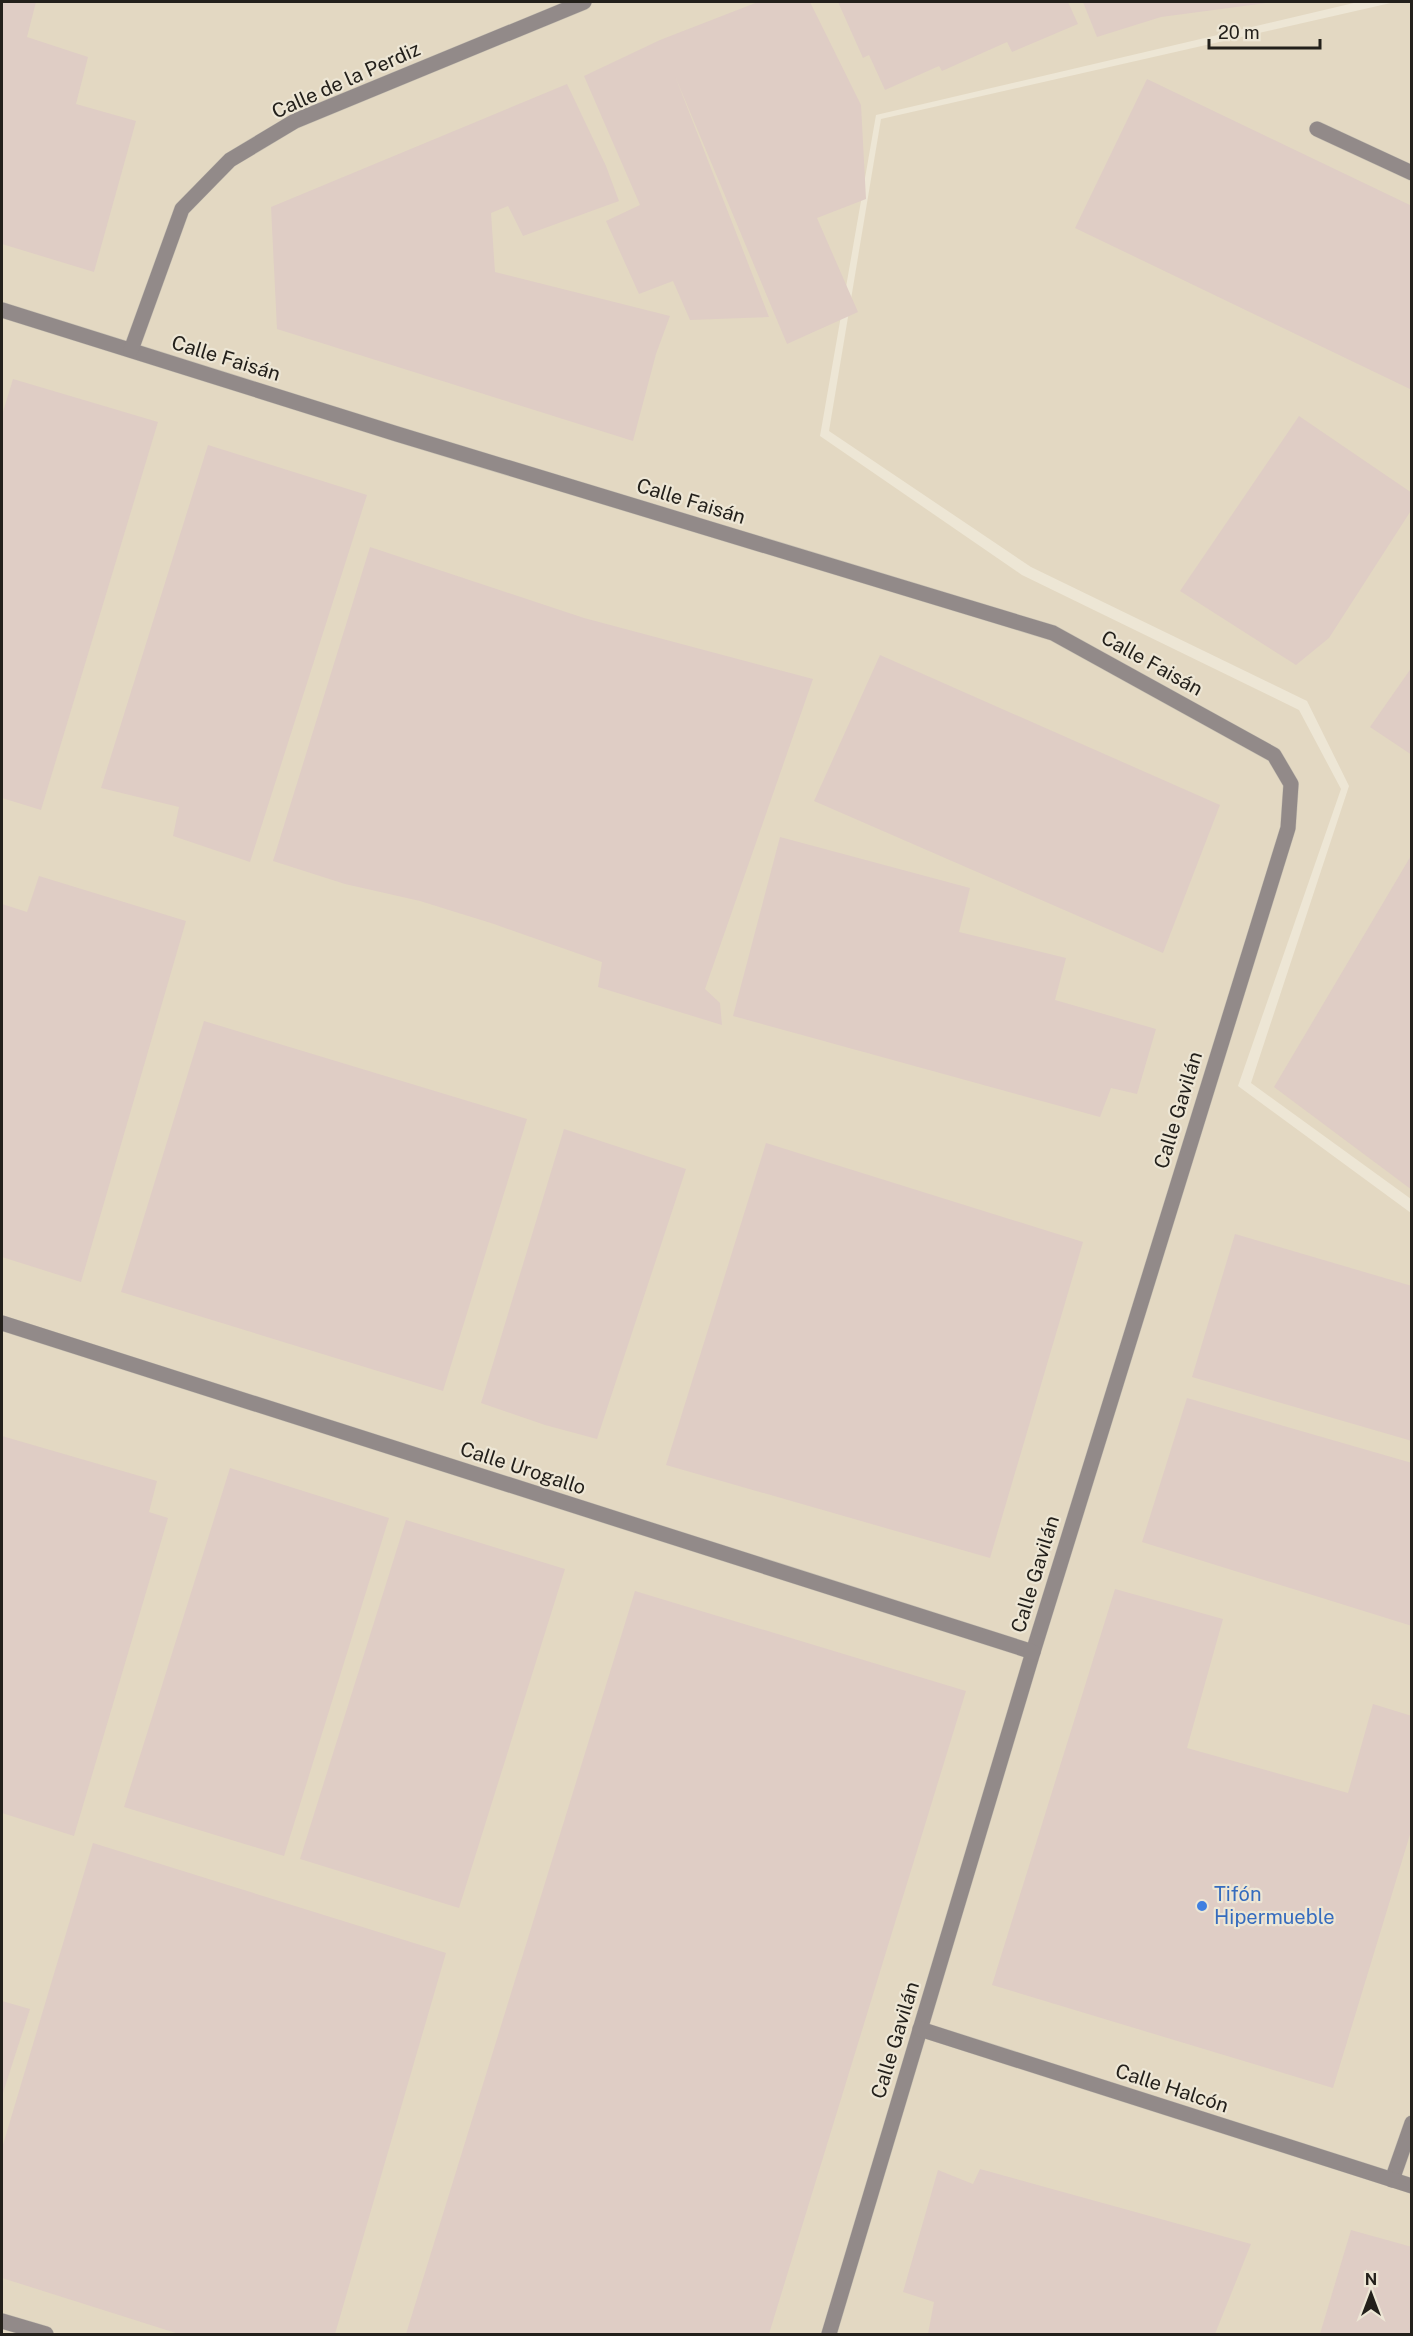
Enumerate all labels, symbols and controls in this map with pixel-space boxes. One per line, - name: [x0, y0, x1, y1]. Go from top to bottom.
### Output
- scale bar: [1209, 12, 1320, 50]
- text: 20 m: [1218, 22, 1260, 43]
- street label: Calle de la Perdiz: [268, 37, 424, 123]
- street label: Calle Faisán: [169, 330, 283, 386]
- street label: Calle Faisán: [634, 473, 748, 529]
- street label: Calle Faisán: [1097, 625, 1207, 701]
- street label: Calle Gavilán: [1149, 1049, 1207, 1171]
- street label: Calle Urogallo: [457, 1436, 589, 1500]
- street label: Calle Gavilán: [1006, 1513, 1064, 1635]
- place label: Tifón Hipermueble: [1214, 1882, 1335, 1929]
- marker: Tifón Hipermueble: [1195, 1899, 1209, 1913]
- street label: Calle Gavilán: [866, 1979, 924, 2101]
- street label: Calle Halcón: [1112, 2058, 1232, 2118]
- north arrow: [1341, 2264, 1401, 2324]
- text: N: [1365, 2270, 1377, 2289]

